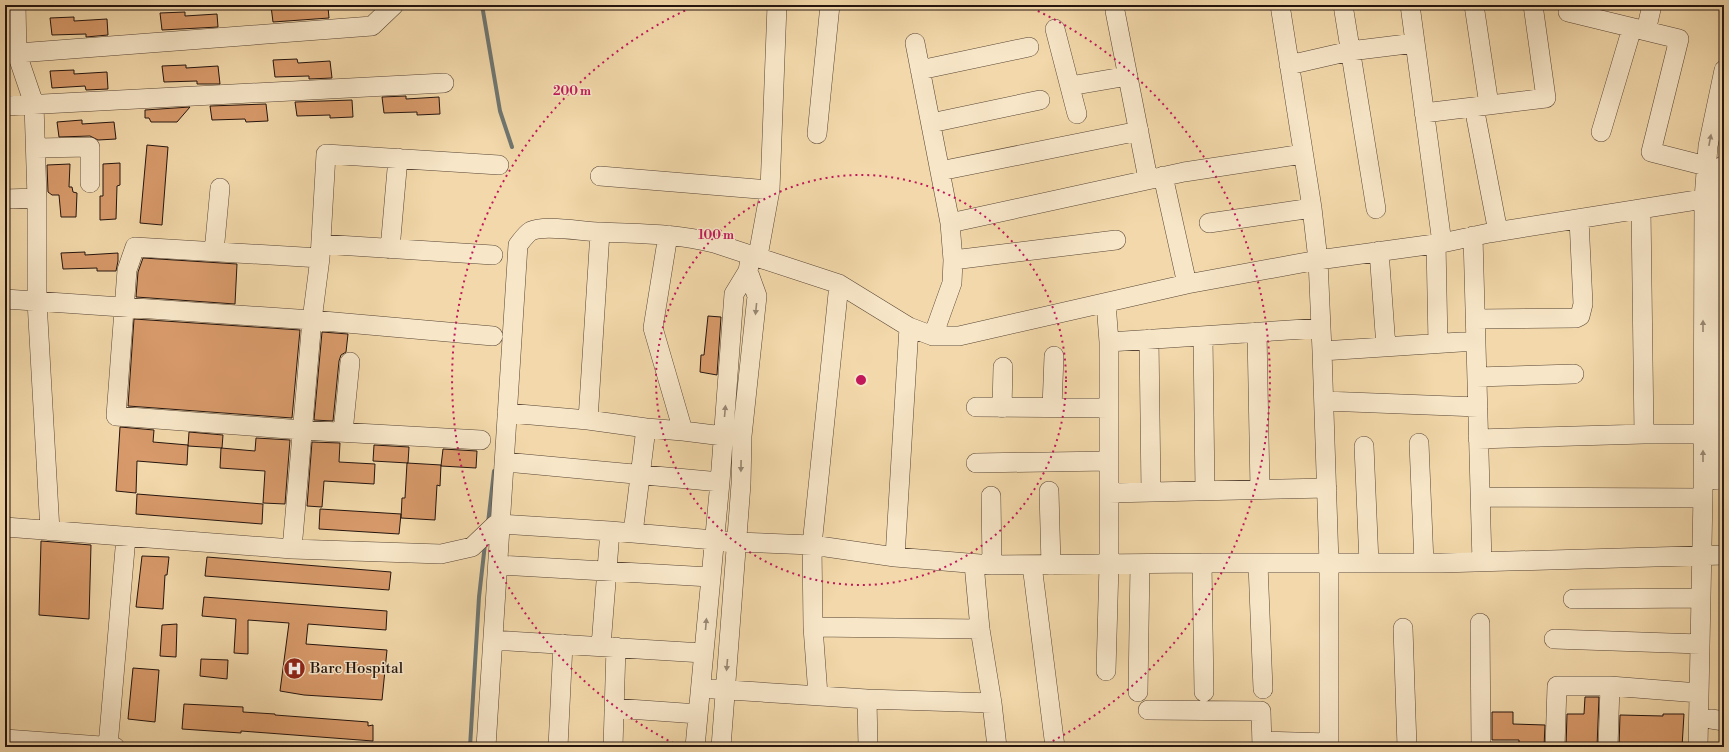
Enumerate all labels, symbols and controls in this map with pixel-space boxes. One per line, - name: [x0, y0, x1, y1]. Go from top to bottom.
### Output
- text: 200 m: [553, 84, 591, 99]
- one-way arrow: [1707, 134, 1713, 146]
- text: 100 m: [698, 228, 734, 243]
- one-way arrow: [753, 303, 759, 315]
- one-way arrow: [1700, 319, 1706, 332]
- centre of rings: [854, 373, 868, 387]
- one-way arrow: [721, 405, 728, 417]
- one-way arrow: [1700, 449, 1706, 462]
- one-way arrow: [738, 460, 744, 473]
- one-way arrow: [702, 618, 709, 630]
- hospital icon: Barc Hospital: [282, 655, 308, 681]
- place label: Barc Hospital: [309, 659, 404, 678]
- one-way arrow: [724, 659, 731, 671]

